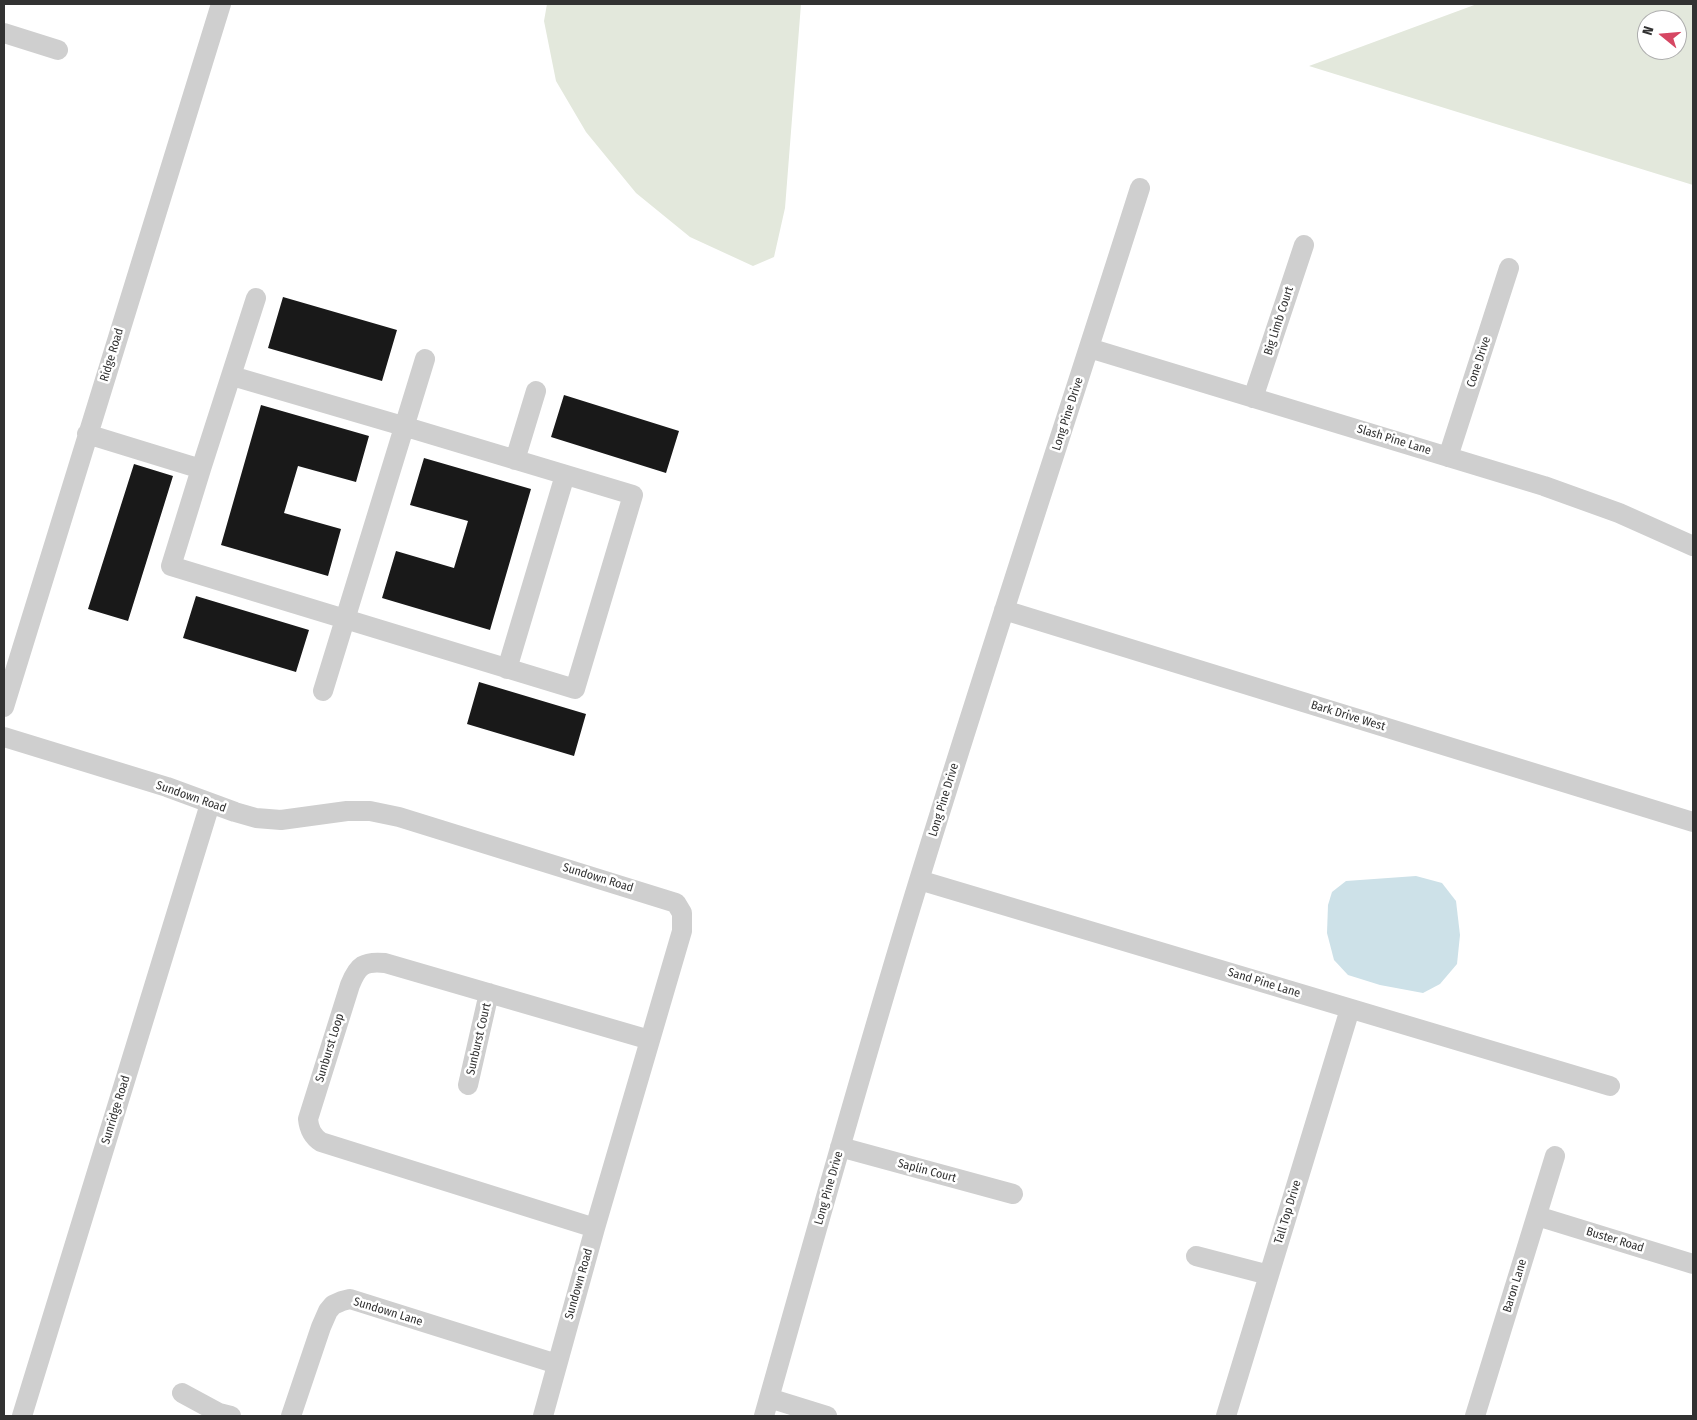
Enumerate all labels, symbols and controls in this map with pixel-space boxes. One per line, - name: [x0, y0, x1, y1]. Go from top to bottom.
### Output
- north arrow: [1637, 10, 1687, 60]
- text: N: [1639, 24, 1657, 37]
- street label: Big Limb Court: [1261, 285, 1297, 357]
- street label: Ridge Road: [97, 327, 127, 383]
- street label: Cone Drive: [1464, 335, 1494, 389]
- street label: Long Pine Drive: [1049, 376, 1087, 452]
- street label: Slash Pine Lane: [1355, 422, 1433, 458]
- street label: Bark Drive West: [1309, 698, 1387, 734]
- street label: Long Pine Drive: [926, 762, 962, 838]
- street label: Sundown Road: [154, 778, 228, 816]
- street label: Sundown Road: [561, 860, 635, 896]
- street label: Sand Pine Lane: [1226, 965, 1302, 1001]
- street label: Sunburst Court: [464, 1001, 494, 1077]
- street label: Sunburst Loop: [313, 1012, 347, 1084]
- street label: Sunridge Road: [99, 1074, 133, 1146]
- street label: Long Pine Drive: [812, 1150, 846, 1226]
- street label: Saplin Court: [896, 1156, 958, 1186]
- street label: Tall Top Drive: [1272, 1178, 1304, 1246]
- street label: Buster Road: [1584, 1224, 1646, 1256]
- street label: Sundown Road: [562, 1247, 596, 1321]
- street label: Baron Lane: [1500, 1258, 1530, 1314]
- street label: Sundown Lane: [352, 1295, 424, 1329]

